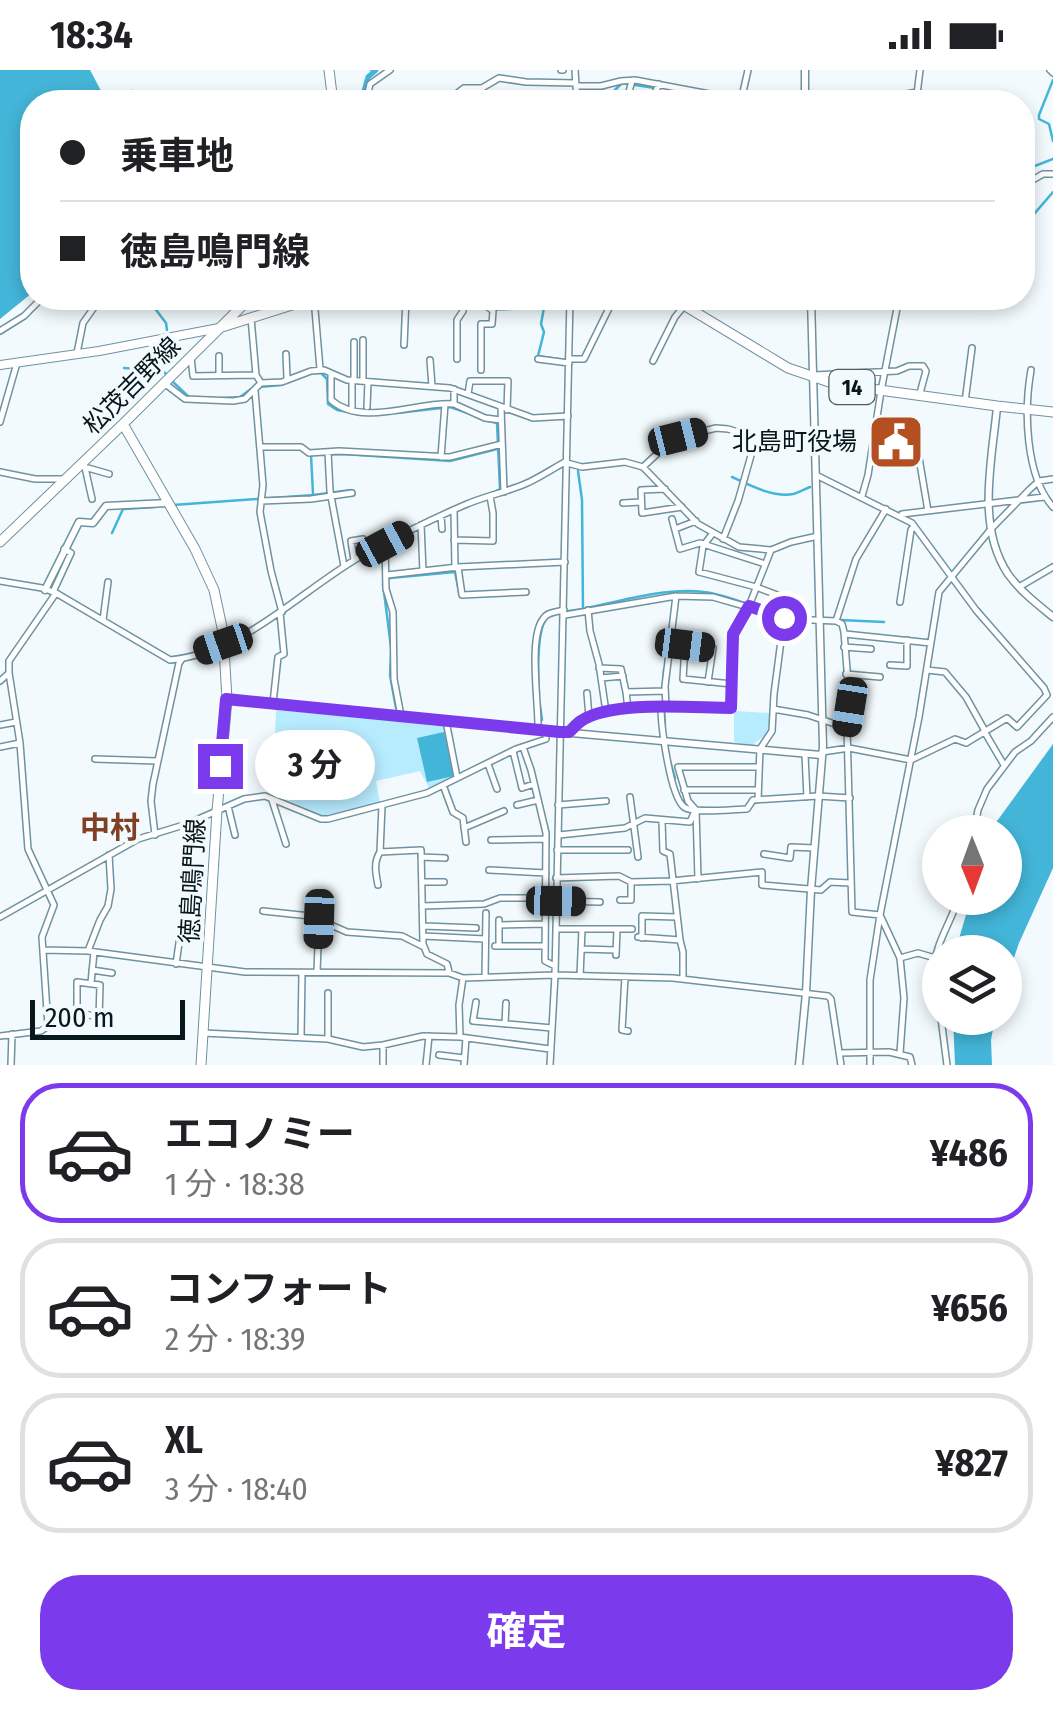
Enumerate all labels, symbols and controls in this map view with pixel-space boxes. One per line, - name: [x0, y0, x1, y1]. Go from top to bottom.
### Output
- text: 18:34: [50, 12, 133, 58]
- text: 乗車地: [120, 133, 234, 179]
- text: 徳島鳴門線: [120, 229, 310, 275]
- street label: 松茂吉野線: [77, 331, 187, 441]
- road number: 14: [830, 370, 874, 404]
- public building icon: 北島町役場: [866, 412, 926, 472]
- car: [645, 415, 711, 459]
- place label: 北島町役場: [732, 427, 857, 457]
- car: [351, 517, 419, 571]
- route start: [762, 596, 807, 641]
- car: [190, 620, 256, 668]
- car: [653, 626, 717, 664]
- car: [830, 675, 870, 739]
- callout: 3 分: [255, 731, 375, 801]
- route end: [198, 744, 243, 789]
- text: 3 分: [288, 746, 342, 784]
- district label: 中村: [80, 810, 140, 846]
- north arrow: [922, 815, 1022, 915]
- map controls: [922, 815, 1022, 1035]
- street label: 徳島鳴門線: [175, 818, 211, 944]
- car: [526, 885, 586, 917]
- car: [303, 888, 335, 950]
- button: layers: [922, 935, 1022, 1035]
- scale bar: [30, 995, 185, 1040]
- text: 200 m: [45, 1001, 115, 1034]
- icon: car: [45, 1108, 135, 1198]
- text: エコノミー: [165, 1111, 355, 1157]
- text: ¥486: [930, 1130, 1008, 1176]
- text: 1 分 · 18:38: [165, 1165, 305, 1203]
- icon: car: [45, 1263, 135, 1353]
- text: コンフォート: [165, 1266, 392, 1312]
- text: ¥656: [931, 1285, 1008, 1331]
- text: 2 分 · 18:39: [165, 1320, 306, 1358]
- text: XL: [165, 1417, 203, 1463]
- icon: car: [45, 1418, 135, 1508]
- text: ¥827: [935, 1440, 1008, 1486]
- text: 3 分 · 18:40: [165, 1470, 308, 1508]
- button: 確定: [40, 1575, 1013, 1690]

